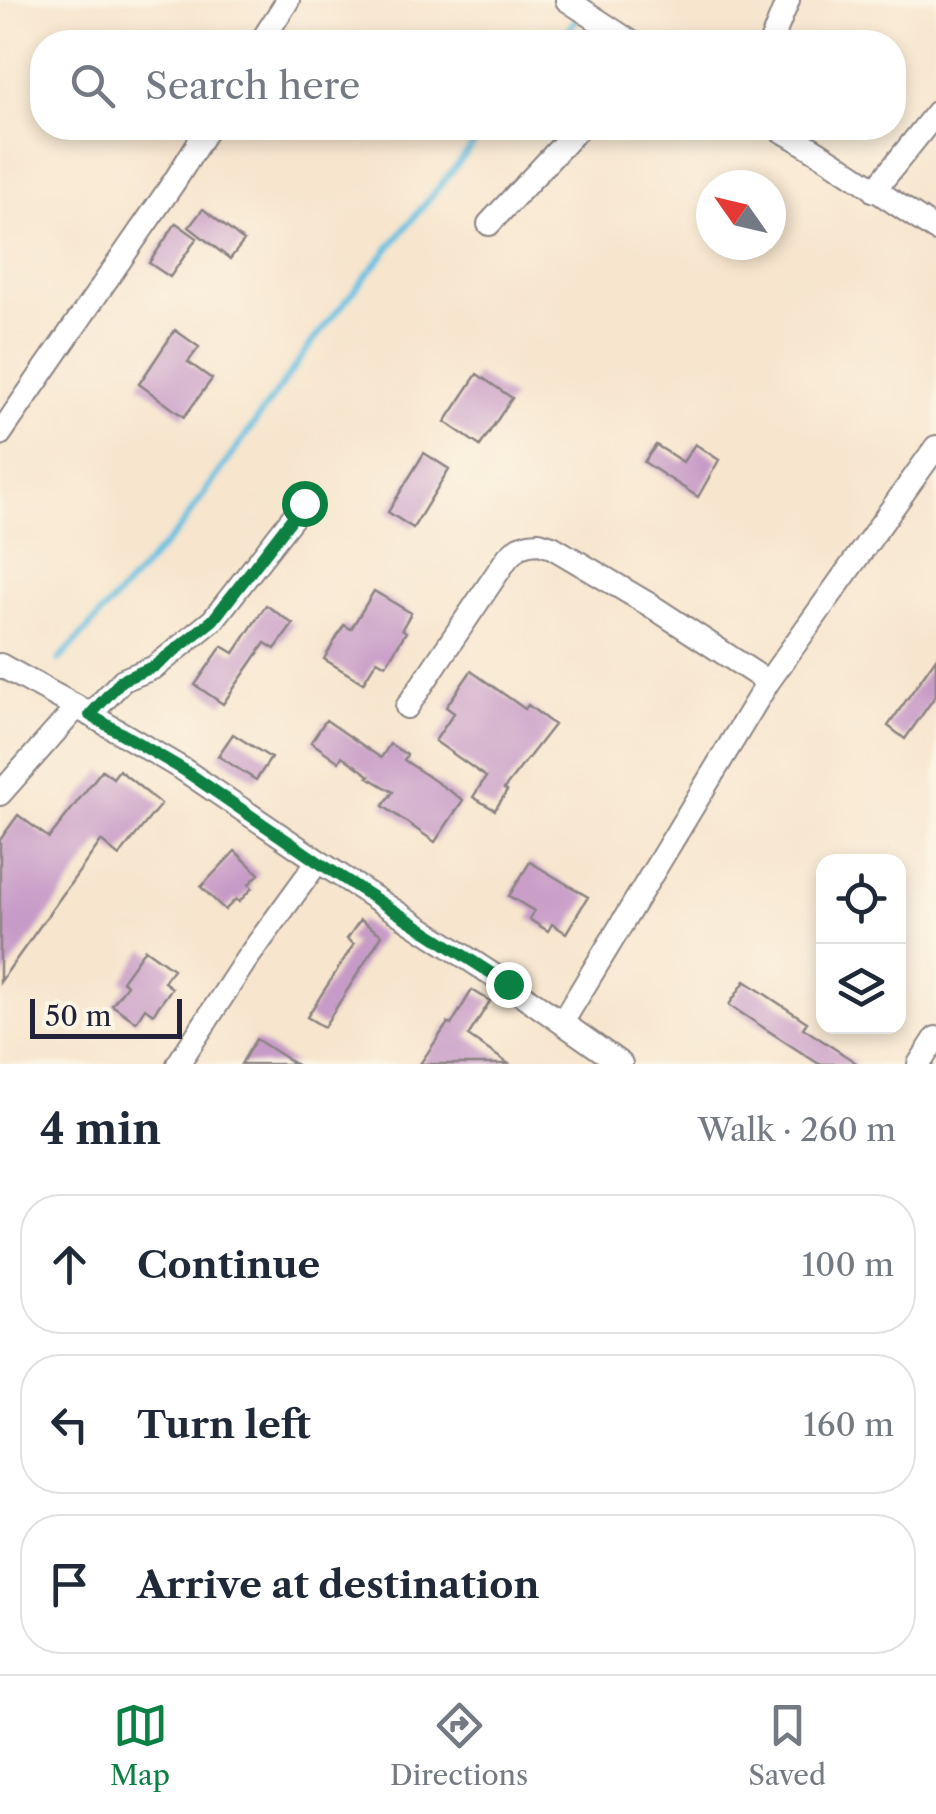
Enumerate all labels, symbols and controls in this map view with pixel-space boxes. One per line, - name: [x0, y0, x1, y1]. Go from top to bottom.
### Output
- search box: [30, 30, 906, 140]
- icon: search: [65, 58, 120, 113]
- text: Search here: [145, 62, 360, 109]
- north arrow: [696, 170, 786, 260]
- route start: [282, 481, 328, 527]
- map controls: [816, 854, 906, 1034]
- button: locate: [816, 854, 906, 944]
- button: layers: [816, 944, 906, 1034]
- route end: [486, 962, 532, 1008]
- scale bar: [30, 994, 182, 1038]
- text: 50 m: [45, 999, 112, 1033]
- text: 4 min: [40, 1103, 161, 1155]
- text: Walk · 260 m: [698, 1110, 896, 1149]
- icon: ahead: [42, 1237, 97, 1292]
- text: Continue: [137, 1241, 320, 1288]
- text: 100 m: [802, 1245, 894, 1284]
- icon: left: [42, 1397, 97, 1452]
- text: Turn left: [137, 1401, 311, 1448]
- text: 160 m: [803, 1405, 894, 1444]
- icon: arrive: [42, 1557, 97, 1612]
- text: Arrive at destination: [137, 1561, 540, 1608]
- tab: Map: [110, 1698, 170, 1792]
- tab: Directions: [390, 1698, 528, 1792]
- tab: Saved: [748, 1698, 826, 1792]

